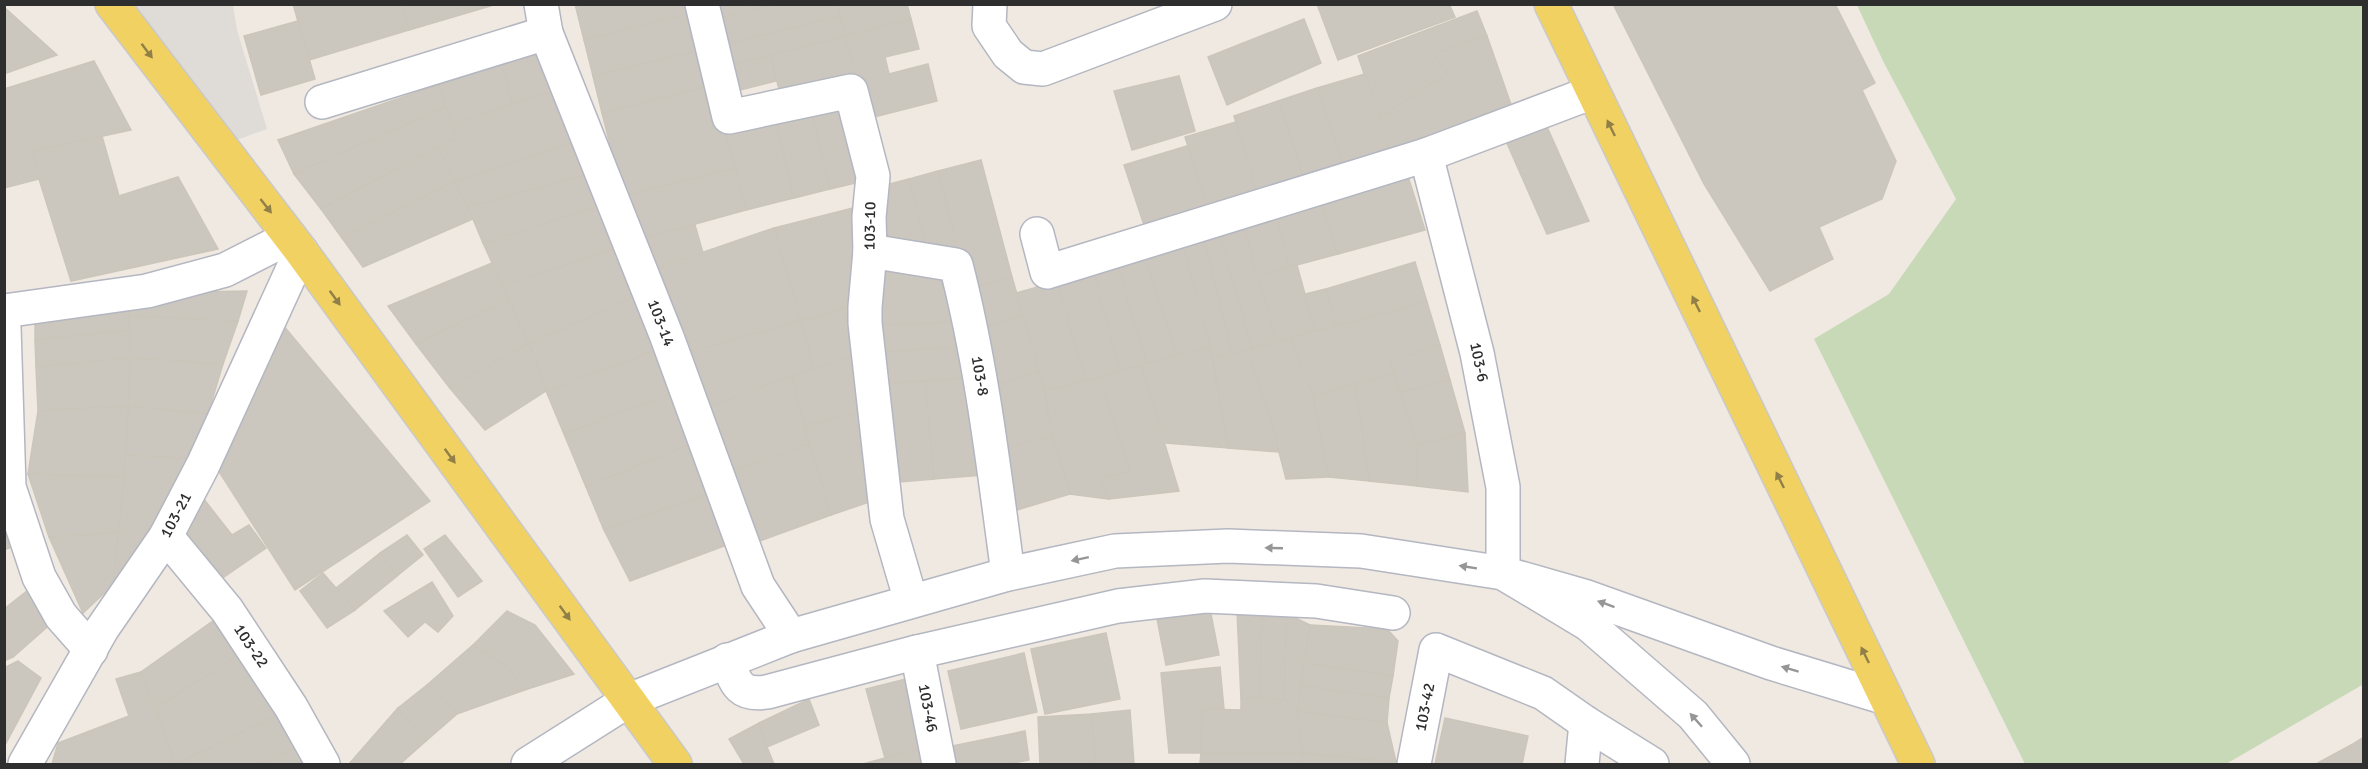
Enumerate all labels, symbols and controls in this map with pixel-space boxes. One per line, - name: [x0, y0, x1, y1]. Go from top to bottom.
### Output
- one-way arrow: [141, 44, 153, 59]
- one-way arrow: [1606, 120, 1615, 137]
- one-way arrow: [259, 198, 272, 214]
- street label: 103-10: [860, 201, 880, 251]
- one-way arrow: [329, 290, 341, 306]
- one-way arrow: [1691, 295, 1701, 313]
- street label: 103-14: [643, 297, 679, 350]
- street label: 103-6: [1465, 340, 1493, 384]
- street label: 103-8: [967, 354, 993, 398]
- one-way arrow: [444, 447, 456, 463]
- one-way arrow: [1776, 471, 1785, 488]
- street label: 103-21: [156, 489, 196, 541]
- one-way arrow: [1264, 543, 1283, 552]
- one-way arrow: [1070, 555, 1089, 564]
- one-way arrow: [1458, 563, 1477, 572]
- one-way arrow: [1597, 599, 1615, 609]
- one-way arrow: [559, 606, 571, 621]
- street label: 103-22: [229, 620, 273, 672]
- one-way arrow: [1861, 647, 1870, 664]
- one-way arrow: [1781, 664, 1799, 673]
- street label: 103-42: [1411, 681, 1439, 733]
- street label: 103-46: [914, 682, 942, 734]
- one-way arrow: [1689, 712, 1703, 727]

